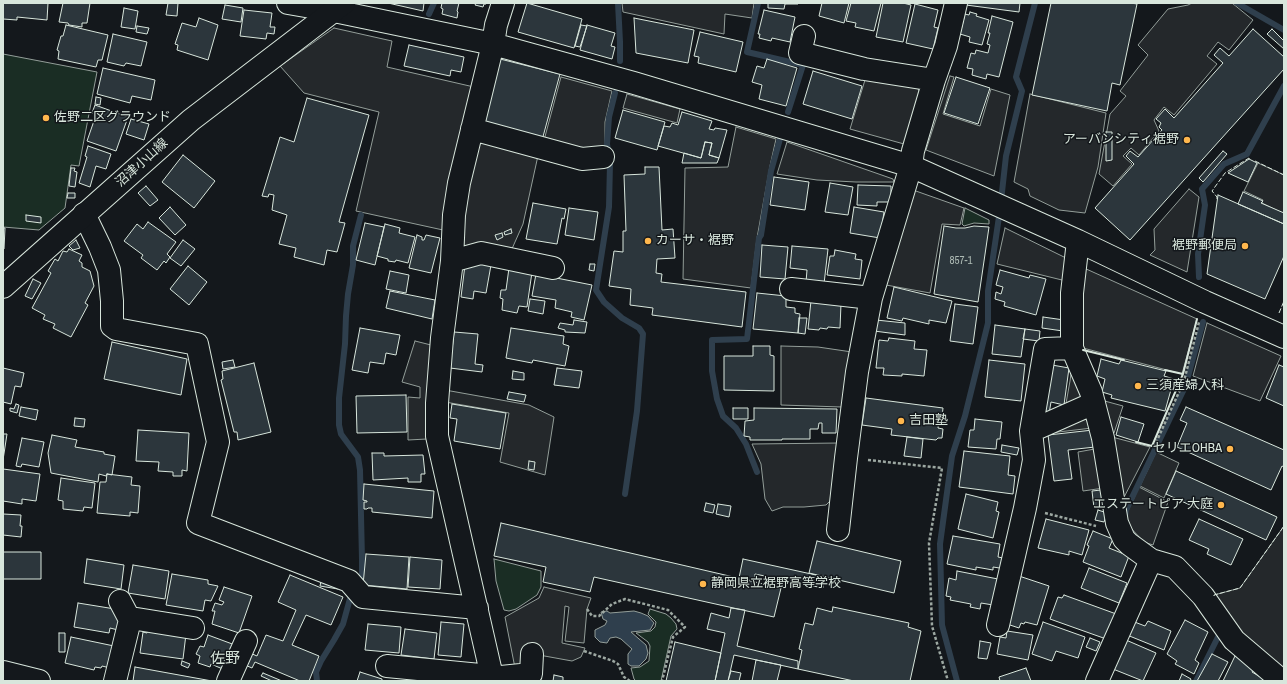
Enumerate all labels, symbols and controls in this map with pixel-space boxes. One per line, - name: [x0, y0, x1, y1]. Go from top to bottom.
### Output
- place label: 佐野二区グラウンド: [54, 110, 171, 126]
- marker: 佐野二区グラウンド: [41, 113, 51, 123]
- place label: アーバンシティ裾野: [1063, 132, 1179, 148]
- street label: 沼津小山線: [113, 135, 171, 191]
- marker: アーバンシティ裾野: [1182, 135, 1192, 145]
- place label: カーサ・裾野: [656, 233, 734, 249]
- marker: カーサ・裾野: [643, 236, 653, 246]
- place label: 裾野郵便局: [1172, 238, 1237, 254]
- marker: 裾野郵便局: [1240, 241, 1250, 251]
- house number: 857-1: [949, 254, 973, 268]
- place label: 三須産婦人科: [1146, 378, 1224, 394]
- marker: 三須産婦人科: [1133, 381, 1143, 391]
- place label: 吉田塾: [909, 413, 948, 429]
- marker: 吉田塾: [896, 416, 906, 426]
- place label: セリエOHBA: [1153, 441, 1222, 457]
- marker: セリエOHBA: [1225, 444, 1235, 454]
- place label: エステートピア 大庭: [1093, 497, 1213, 513]
- marker: エステートピア 大庭: [1216, 500, 1226, 510]
- place label: 静岡県立裾野高等学校: [711, 576, 841, 592]
- marker: 静岡県立裾野高等学校: [698, 579, 708, 589]
- district label: 佐野: [210, 650, 240, 668]

